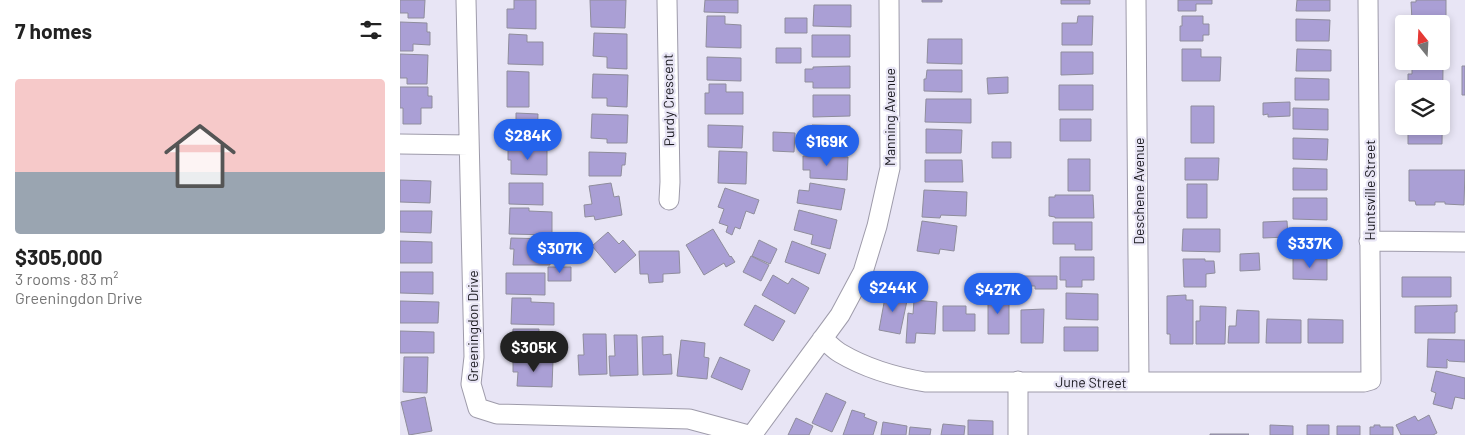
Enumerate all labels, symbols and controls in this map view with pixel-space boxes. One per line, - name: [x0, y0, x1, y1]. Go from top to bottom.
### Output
- north arrow: [1395, 15, 1450, 70]
- map controls: [1395, 15, 1450, 135]
- icon: filters: [357, 16, 385, 44]
- text: 7 homes: [15, 18, 92, 43]
- street label: Purdy Crescent: [659, 54, 677, 146]
- street label: Manning Avenue: [881, 68, 898, 166]
- button: layers: [1395, 80, 1450, 135]
- icon: home: [155, 111, 245, 201]
- pin: $284K: [493, 119, 563, 161]
- pin: $169K: [792, 124, 862, 167]
- text: $284K: [505, 125, 551, 144]
- text: $169K: [806, 131, 848, 150]
- street label: Deschene Avenue: [1130, 137, 1147, 245]
- street label: Huntsville Street: [1361, 140, 1378, 240]
- pin: $337K: [1275, 226, 1345, 269]
- pin: $307K: [525, 232, 595, 274]
- text: $337K: [1288, 233, 1332, 252]
- text: $307K: [538, 238, 582, 257]
- text: $305,000: [15, 244, 103, 269]
- text: 3 rooms · 83 m²: [15, 269, 119, 288]
- street label: Greeningdon Drive: [464, 270, 481, 382]
- pin: $244K: [858, 270, 928, 313]
- pin: $427K: [963, 272, 1033, 315]
- text: $244K: [869, 277, 917, 296]
- text: $427K: [975, 279, 1021, 298]
- text: Greeningdon Drive: [15, 288, 142, 307]
- pin: $305K: [499, 330, 569, 373]
- text: $305K: [511, 337, 557, 356]
- street label: June Street: [1055, 373, 1127, 391]

